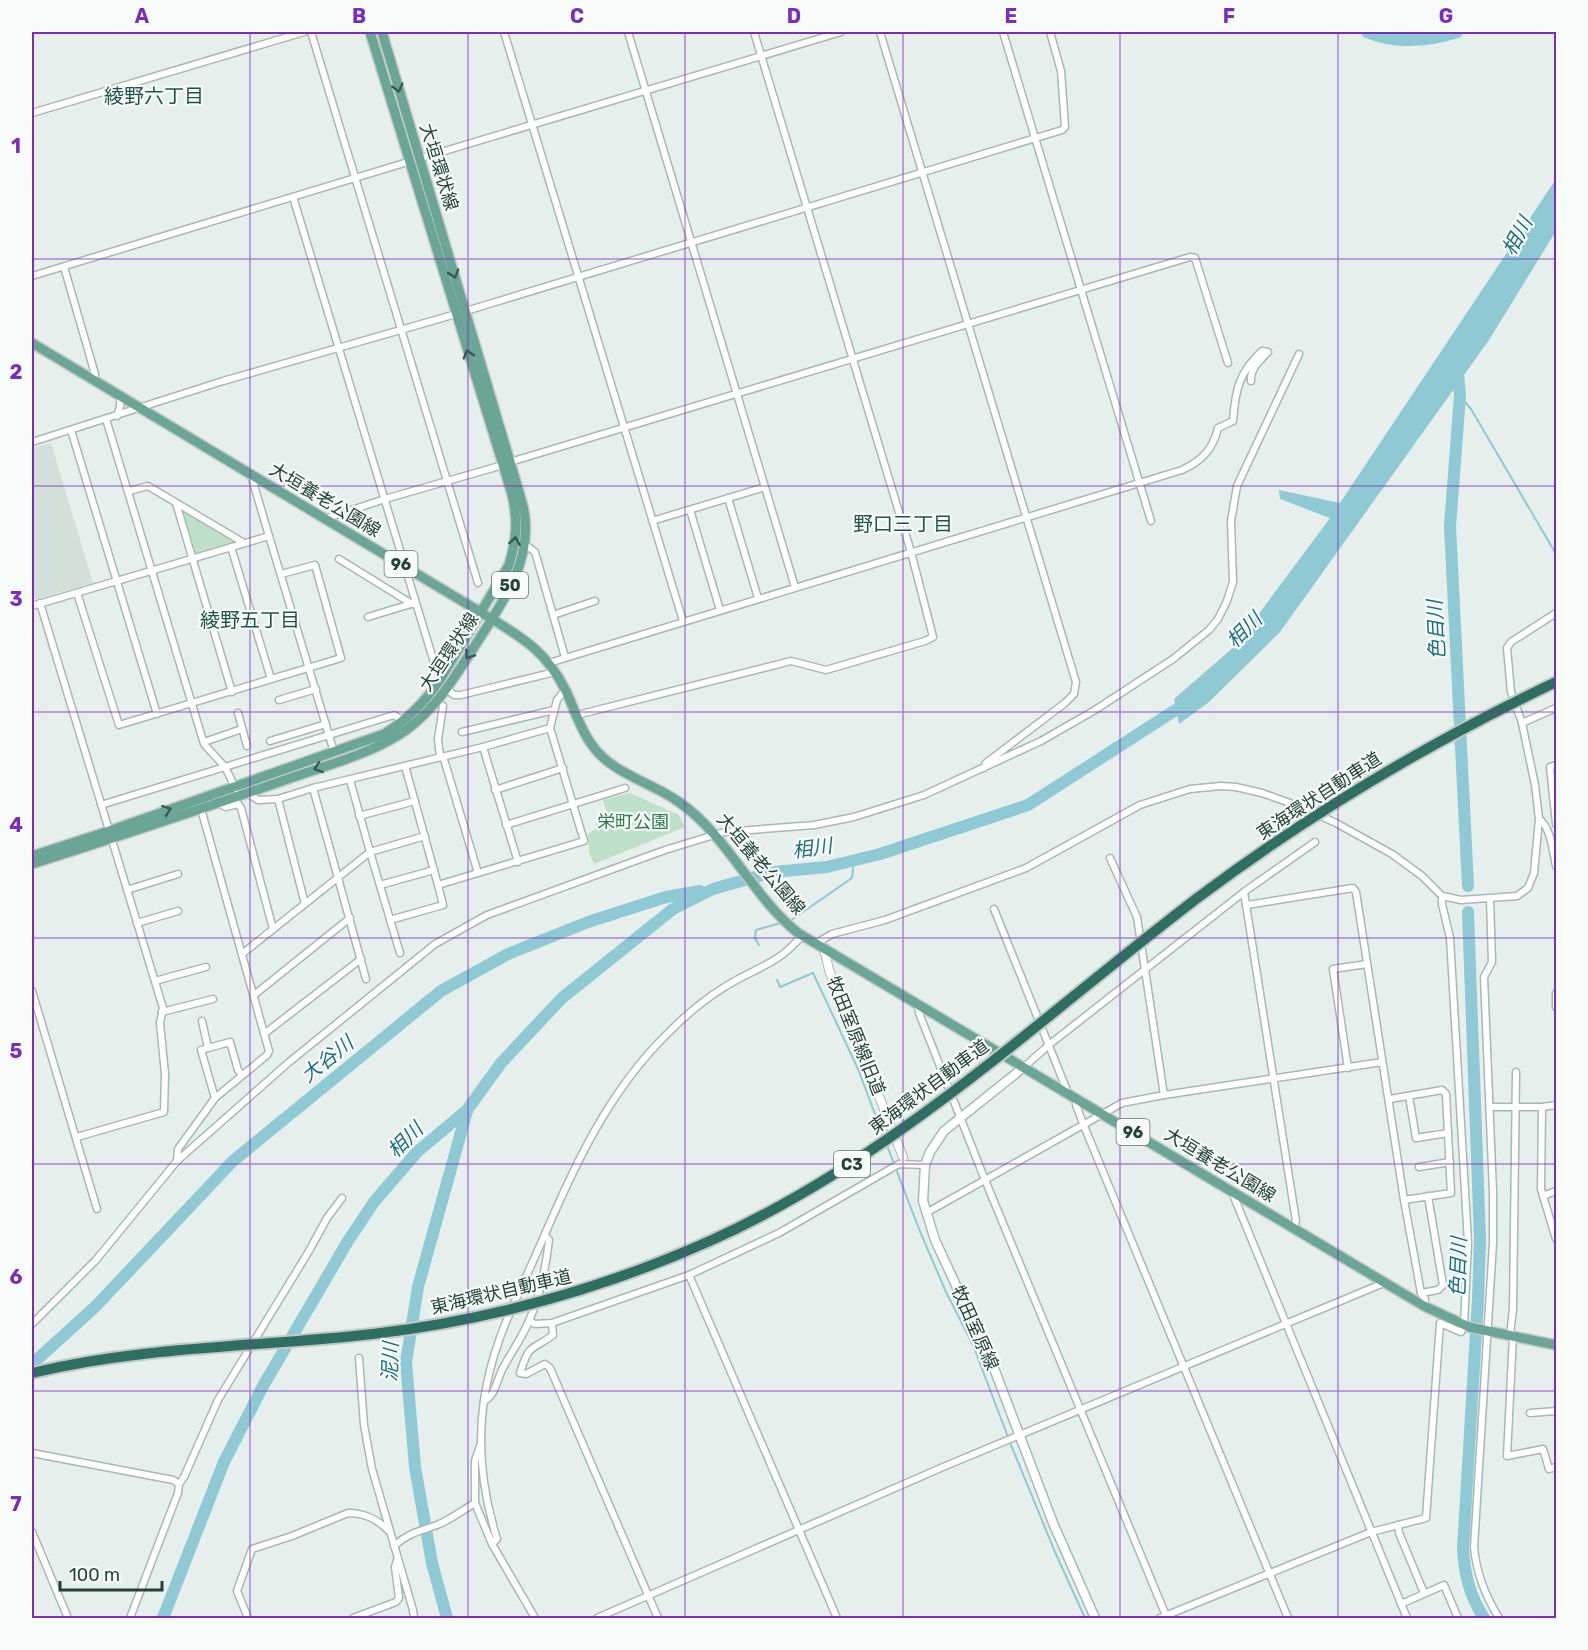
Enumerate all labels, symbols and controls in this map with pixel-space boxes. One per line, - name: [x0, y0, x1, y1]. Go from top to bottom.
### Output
- text: A: [135, 4, 150, 28]
- text: B: [352, 4, 366, 28]
- text: C: [570, 4, 584, 28]
- text: D: [787, 4, 801, 28]
- text: E: [1005, 4, 1017, 28]
- text: F: [1223, 4, 1235, 28]
- text: G: [1439, 4, 1453, 28]
- one-way arrow: [391, 82, 403, 93]
- district label: 綾野六丁目: [104, 84, 204, 108]
- street label: 大垣環状線: [415, 121, 463, 213]
- text: 1: [11, 134, 21, 158]
- water label: 相川: [1497, 211, 1538, 259]
- one-way arrow: [447, 268, 460, 279]
- one-way arrow: [463, 349, 475, 360]
- text: 2: [10, 360, 23, 384]
- street label: 大垣養老公園線: [265, 458, 385, 542]
- district label: 野口三丁目: [853, 512, 953, 536]
- one-way arrow: [508, 537, 520, 546]
- road number: 96: [384, 551, 418, 577]
- road number: 50: [492, 572, 528, 598]
- text: 3: [9, 587, 23, 611]
- water label: 色目川: [1422, 597, 1450, 661]
- water label: 相川: [1221, 606, 1268, 653]
- district label: 綾野五丁目: [200, 608, 300, 632]
- street label: 大垣環状線: [415, 609, 483, 695]
- one-way arrow: [465, 648, 476, 659]
- street label: 東海環状自動車道: [1253, 748, 1385, 844]
- one-way arrow: [313, 761, 324, 774]
- one-way arrow: [161, 805, 171, 818]
- street label: 大垣養老公園線: [712, 809, 810, 919]
- park label: 栄町公園: [597, 811, 669, 833]
- text: 4: [9, 813, 23, 837]
- water label: 相川: [791, 833, 835, 863]
- street label: 牧田室原線旧道: [822, 973, 890, 1099]
- water label: 大谷川: [296, 1030, 359, 1087]
- street label: 東海環状自動車道: [865, 1035, 993, 1139]
- text: 5: [10, 1039, 23, 1063]
- water label: 相川: [382, 1116, 429, 1163]
- road number: 96: [1116, 1119, 1150, 1145]
- street label: 大垣養老公園線: [1160, 1123, 1280, 1207]
- road number: C3: [834, 1151, 870, 1177]
- water label: 色目川: [1445, 1235, 1471, 1297]
- text: 6: [9, 1265, 23, 1289]
- street label: 東海環状自動車道: [428, 1265, 574, 1319]
- street label: 牧田室原線: [947, 1282, 1003, 1374]
- water label: 泥川: [377, 1340, 403, 1382]
- text: 7: [10, 1492, 22, 1516]
- scale bar: [60, 1554, 162, 1592]
- text: 100 m: [69, 1564, 120, 1586]

